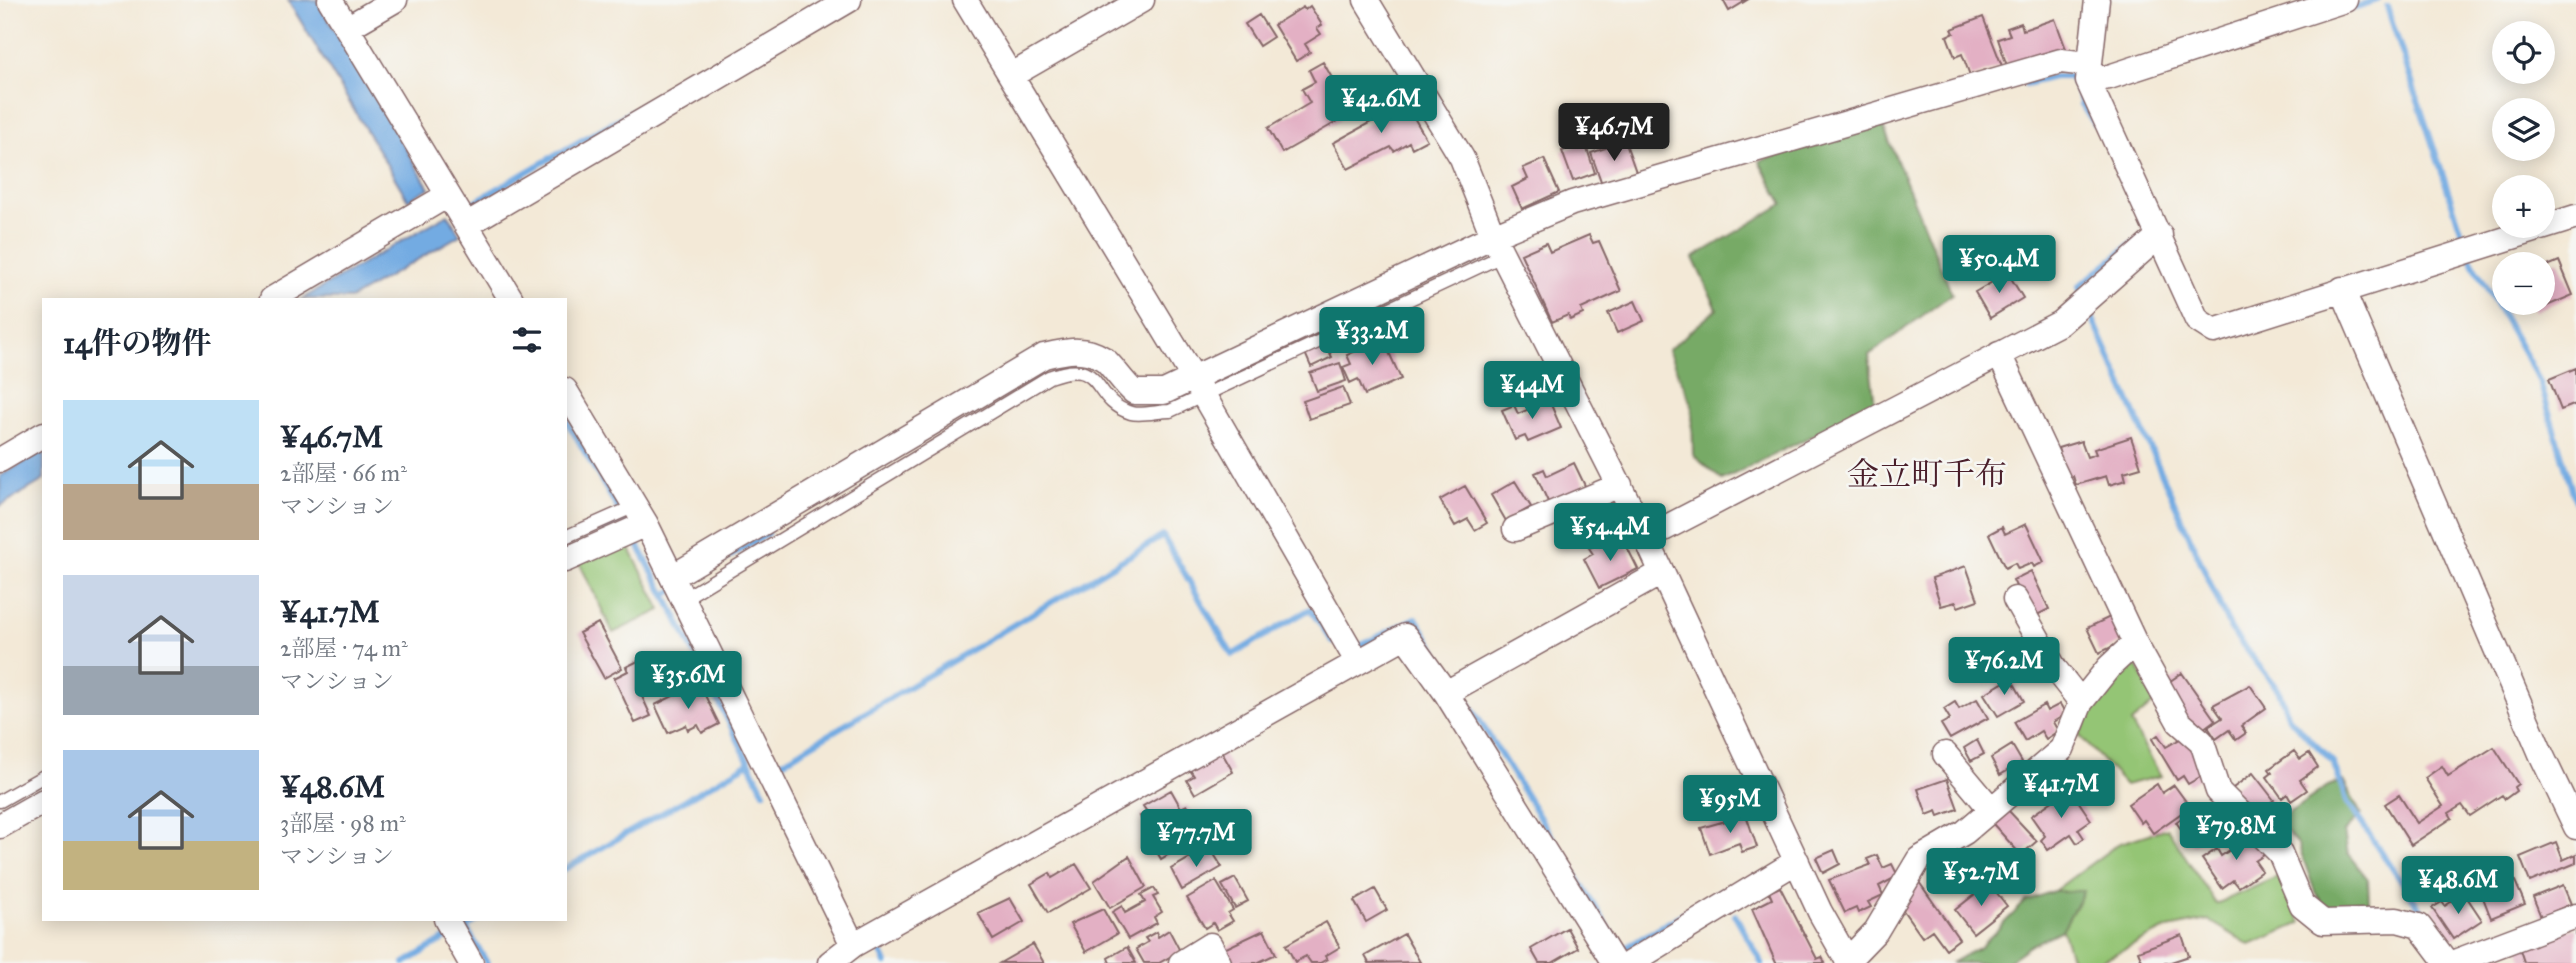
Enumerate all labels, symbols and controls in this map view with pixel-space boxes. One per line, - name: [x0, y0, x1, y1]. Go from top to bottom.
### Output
- map controls: [2492, 21, 2555, 315]
- button: locate: [2492, 21, 2555, 84]
- pin: ¥42.6M: [1324, 76, 1438, 135]
- text: ¥42.6M: [1341, 84, 1421, 112]
- button: layers: [2492, 98, 2555, 161]
- pin: ¥46.7M: [1557, 104, 1671, 163]
- text: ¥46.7M: [1574, 112, 1654, 140]
- button: +: [2492, 175, 2555, 238]
- pin: ¥50.4M: [1942, 236, 2056, 295]
- text: ¥50.4M: [1959, 244, 2039, 272]
- button: −: [2492, 252, 2555, 315]
- pin: ¥33.2M: [1315, 308, 1429, 367]
- text: ¥33.2M: [1335, 316, 1409, 344]
- icon: filters: [508, 321, 546, 359]
- text: 14件の物件: [63, 325, 212, 361]
- pin: ¥44M: [1491, 362, 1573, 421]
- text: ¥44M: [1500, 370, 1564, 398]
- text: ¥46.7M: [280, 419, 383, 455]
- icon: home: [119, 428, 203, 512]
- district label: 金立町千布: [1847, 455, 2007, 494]
- text: 2部屋 · 66 m²: [280, 459, 407, 487]
- text: マンション: [280, 492, 394, 520]
- pin: ¥54.4M: [1553, 504, 1667, 563]
- text: ¥54.4M: [1570, 512, 1650, 540]
- text: ¥41.7M: [280, 594, 380, 630]
- icon: home: [119, 603, 203, 687]
- text: 2部屋 · 74 m²: [280, 634, 408, 662]
- pin: ¥76.2M: [1947, 638, 2061, 697]
- text: ¥76.2M: [1965, 646, 2043, 674]
- pin: ¥35.6M: [631, 652, 745, 711]
- text: ¥35.6M: [651, 660, 725, 688]
- text: マンション: [280, 667, 394, 695]
- pin: ¥41.7M: [2004, 760, 2118, 820]
- text: ¥48.6M: [280, 769, 385, 805]
- text: ¥41.7M: [2023, 769, 2099, 797]
- pin: ¥95M: [1689, 776, 1771, 835]
- icon: home: [119, 778, 203, 862]
- text: ¥95M: [1699, 784, 1761, 812]
- pin: ¥79.8M: [2179, 802, 2293, 862]
- text: 3部屋 · 98 m²: [280, 809, 406, 837]
- pin: ¥77.7M: [1139, 810, 1253, 869]
- text: ¥79.8M: [2196, 811, 2276, 839]
- text: ¥77.7M: [1157, 818, 1235, 846]
- text: マンション: [280, 842, 394, 870]
- pin: ¥52.7M: [1924, 848, 2038, 908]
- pin: ¥48.6M: [2401, 856, 2515, 916]
- text: ¥52.7M: [1943, 857, 2020, 885]
- text: ¥48.6M: [2418, 865, 2498, 893]

